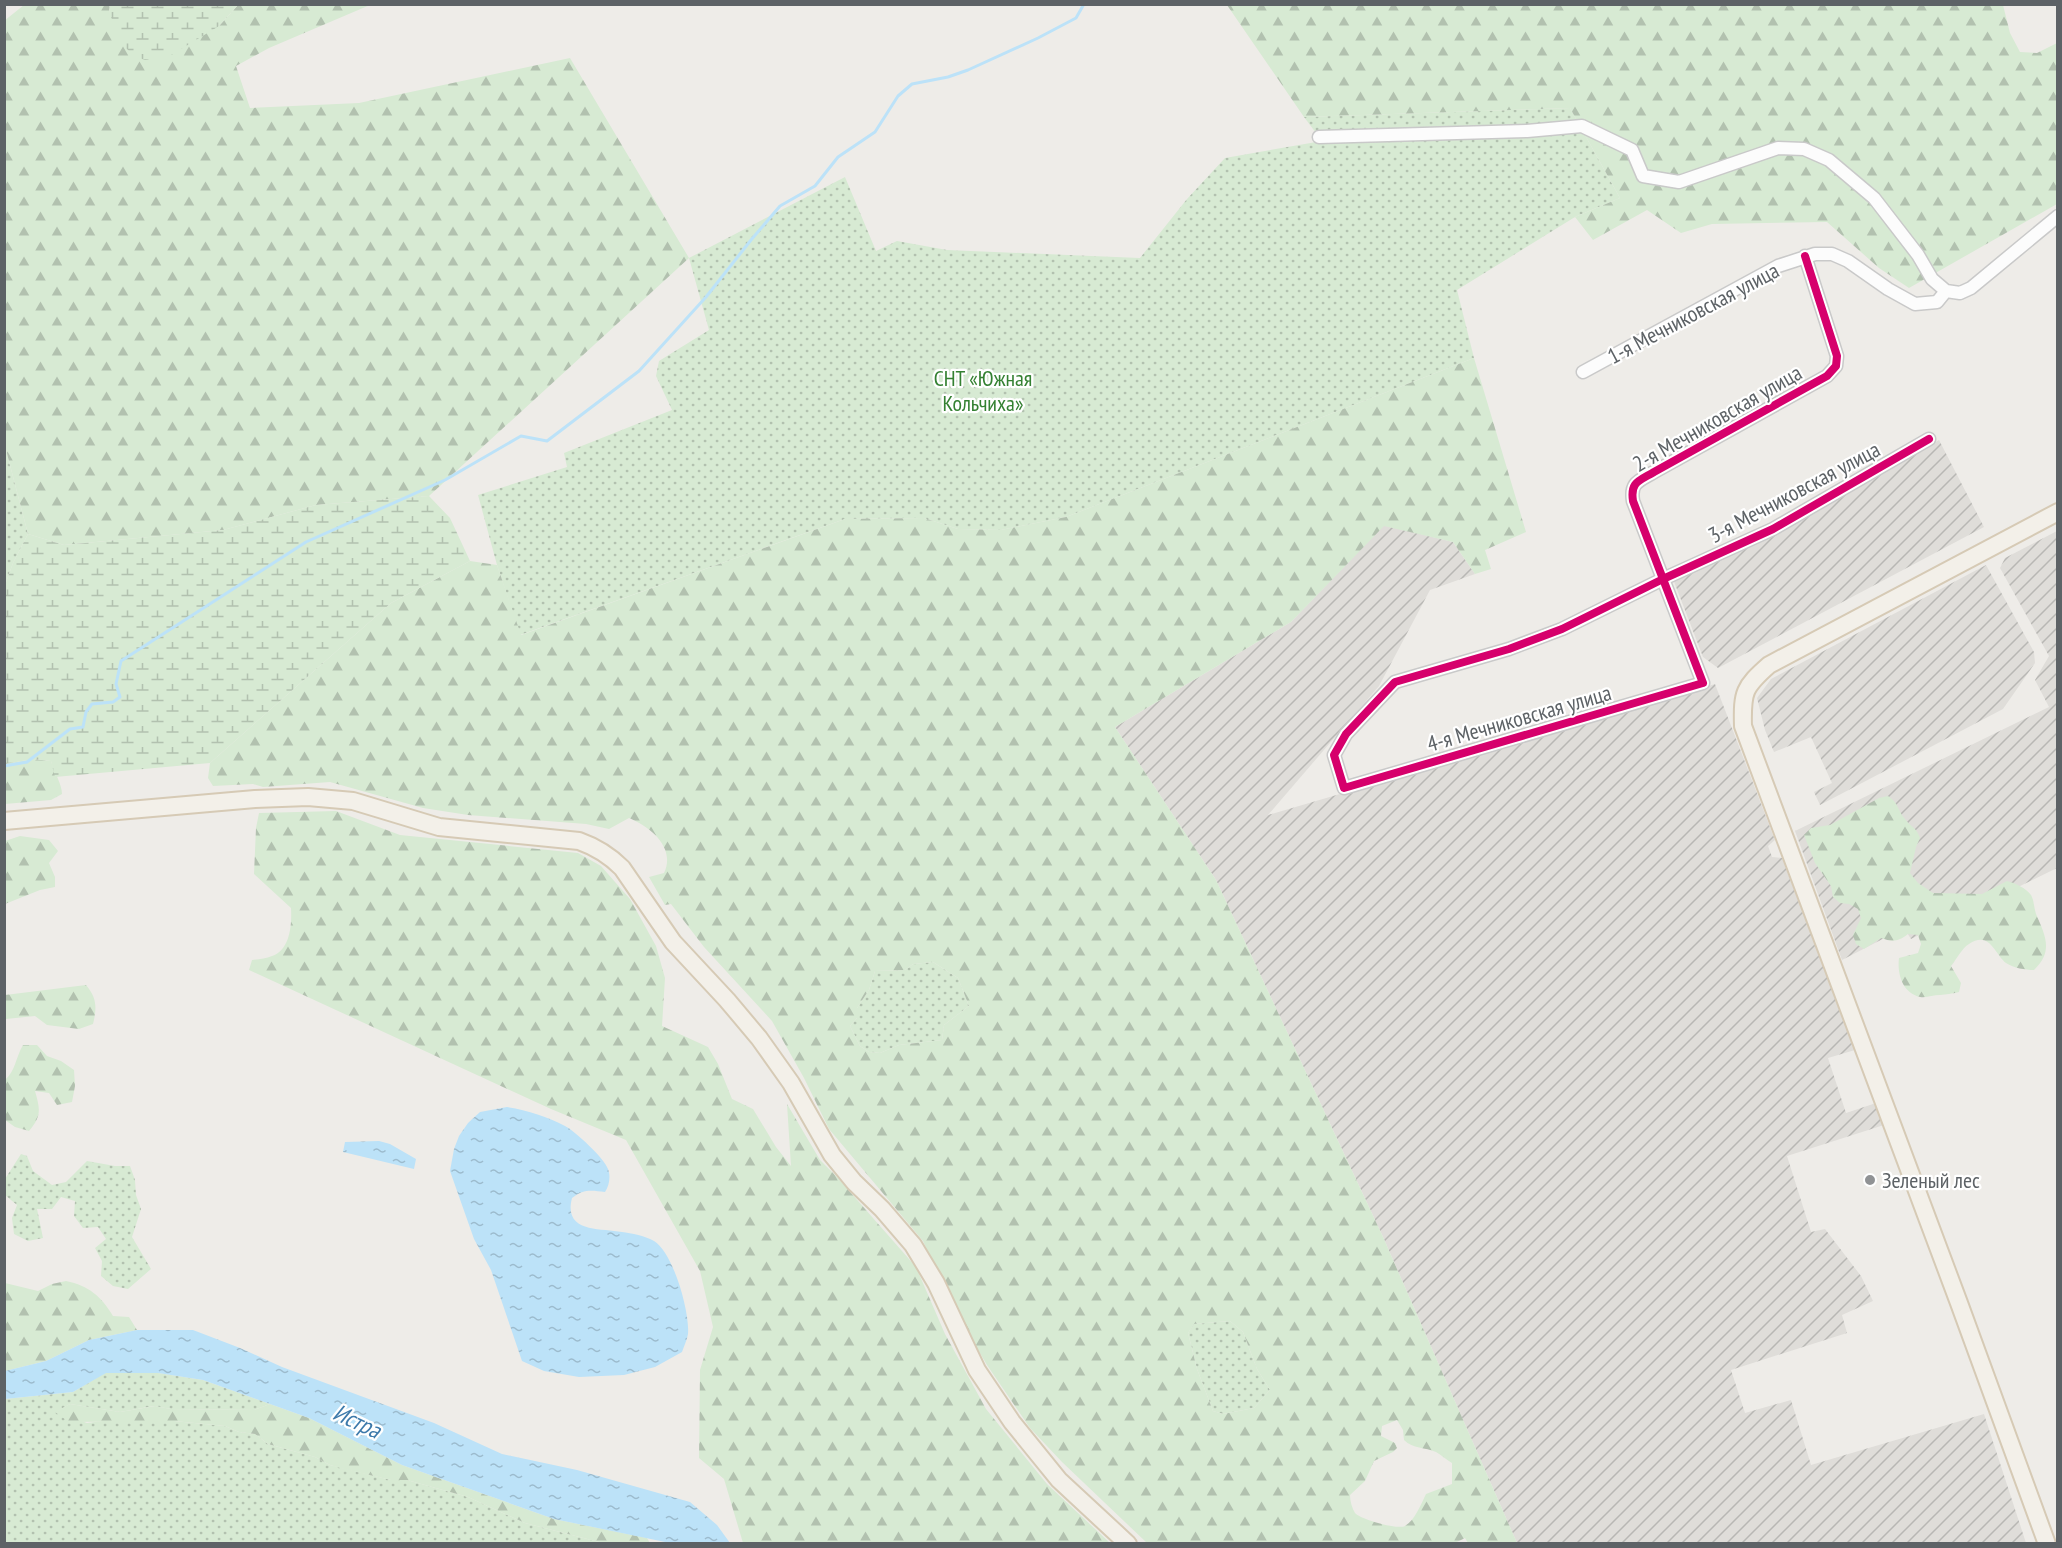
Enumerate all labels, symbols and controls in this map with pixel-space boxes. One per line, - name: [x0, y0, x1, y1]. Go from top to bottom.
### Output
- street label: 1-я Мечниковская улица: [1602, 256, 1784, 370]
- street label: 2-я Мечниковская улица: [1627, 358, 1807, 478]
- park label: СНТ «Южная Кольчиха»: [934, 364, 1032, 417]
- street label: 3-я Мечниковская улица: [1703, 435, 1885, 549]
- street label: 4-я Мечниковская улица: [1424, 678, 1614, 758]
- place label: Зеленый лес: [1882, 1166, 1980, 1194]
- marker: Зеленый лес: [1863, 1173, 1877, 1187]
- water label: Истра: [328, 1397, 387, 1446]

